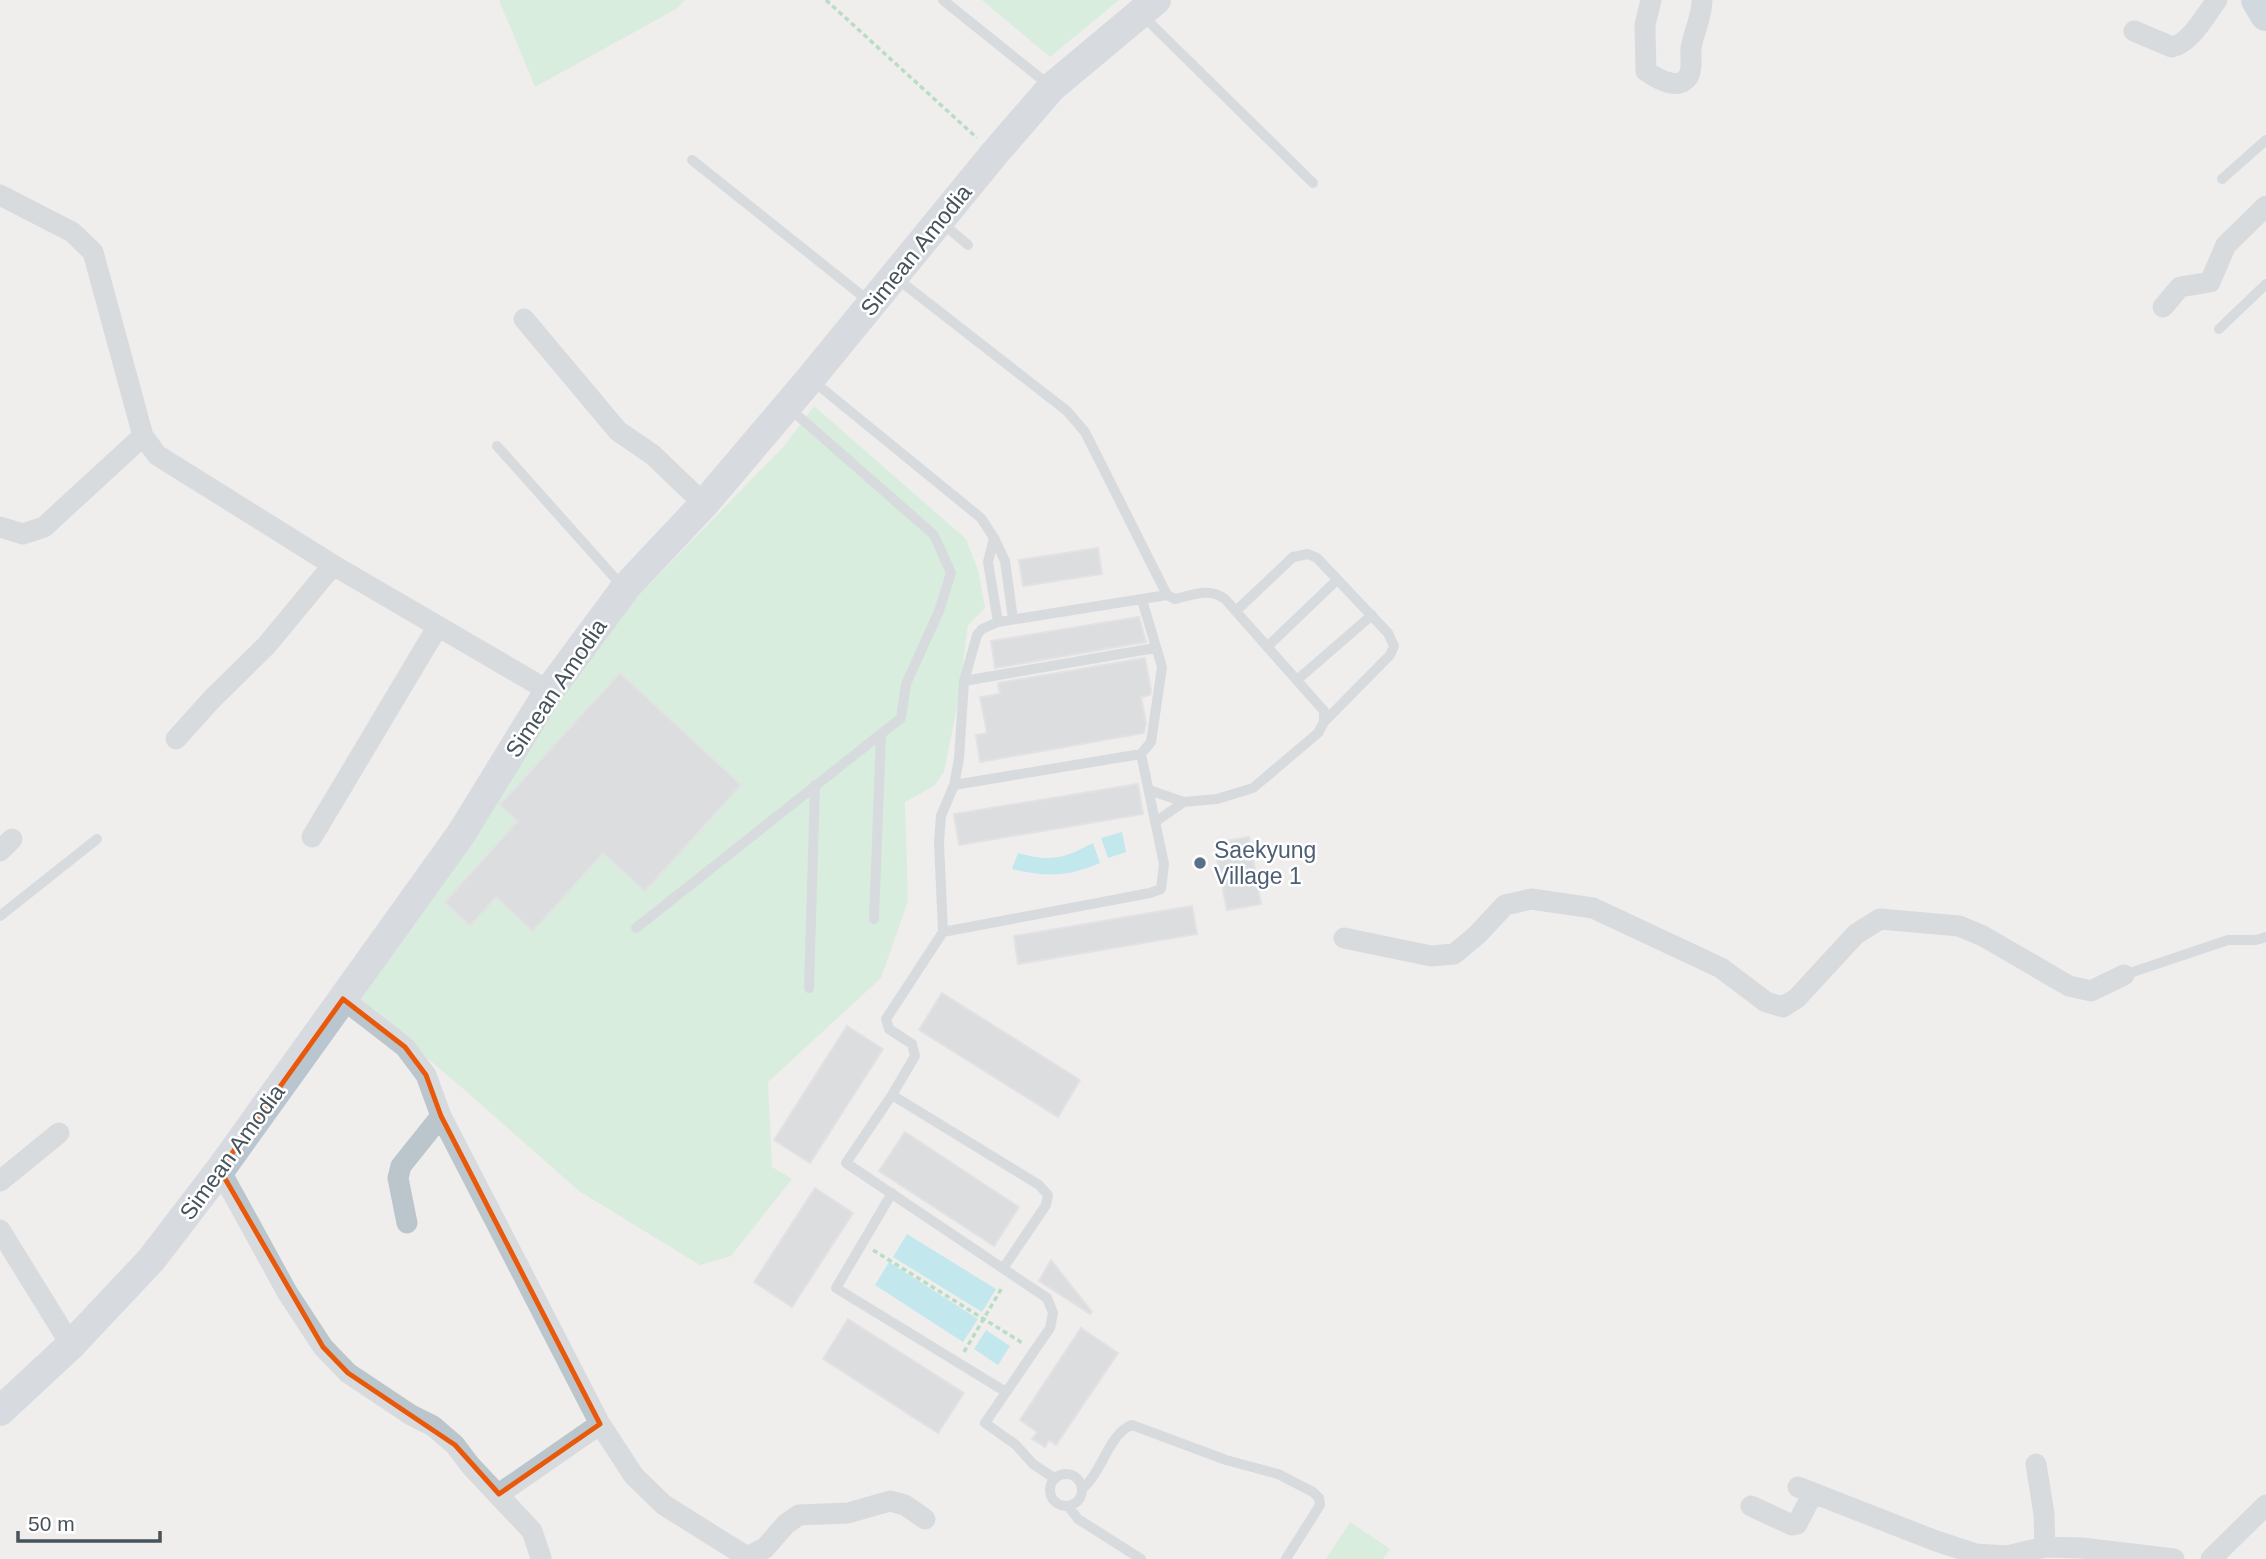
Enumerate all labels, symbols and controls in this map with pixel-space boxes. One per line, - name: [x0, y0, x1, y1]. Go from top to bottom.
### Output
- street label: Simean Amodia: [855, 179, 977, 321]
- street label: Simean Amodia: [500, 614, 612, 762]
- place label: Saekyung Village 1: [1214, 837, 1316, 889]
- marker: Saekyung Village 1: [1192, 855, 1208, 871]
- street label: Simean Amodia: [174, 1079, 290, 1225]
- scale bar: [18, 1500, 159, 1544]
- text: 50 m: [28, 1512, 75, 1535]

